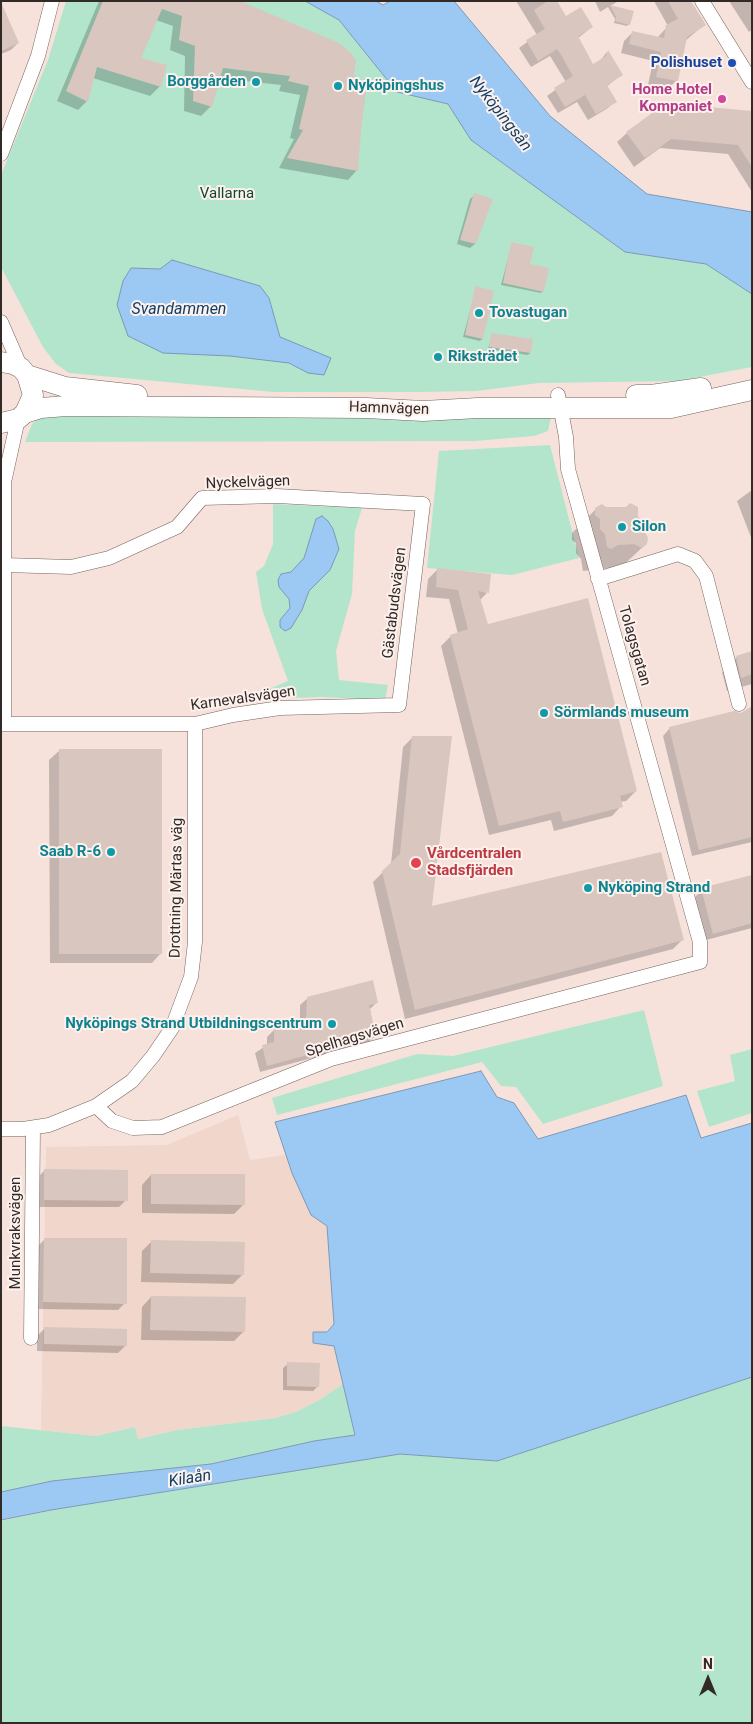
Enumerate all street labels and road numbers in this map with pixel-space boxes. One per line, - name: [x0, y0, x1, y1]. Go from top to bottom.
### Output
- street label: Hamnvägen: [349, 399, 429, 419]
- street label: Nyckelvägen: [205, 473, 291, 493]
- street label: Gästabudsvägen: [379, 546, 411, 660]
- street label: Tolagsgatan: [614, 604, 654, 688]
- street label: Karnevalsvägen: [190, 683, 296, 715]
- street label: Drottning Märtas väg: [167, 818, 187, 958]
- street label: Spelhagsvägen: [304, 1015, 406, 1061]
- street label: Munkvraksvägen: [7, 1177, 25, 1289]

